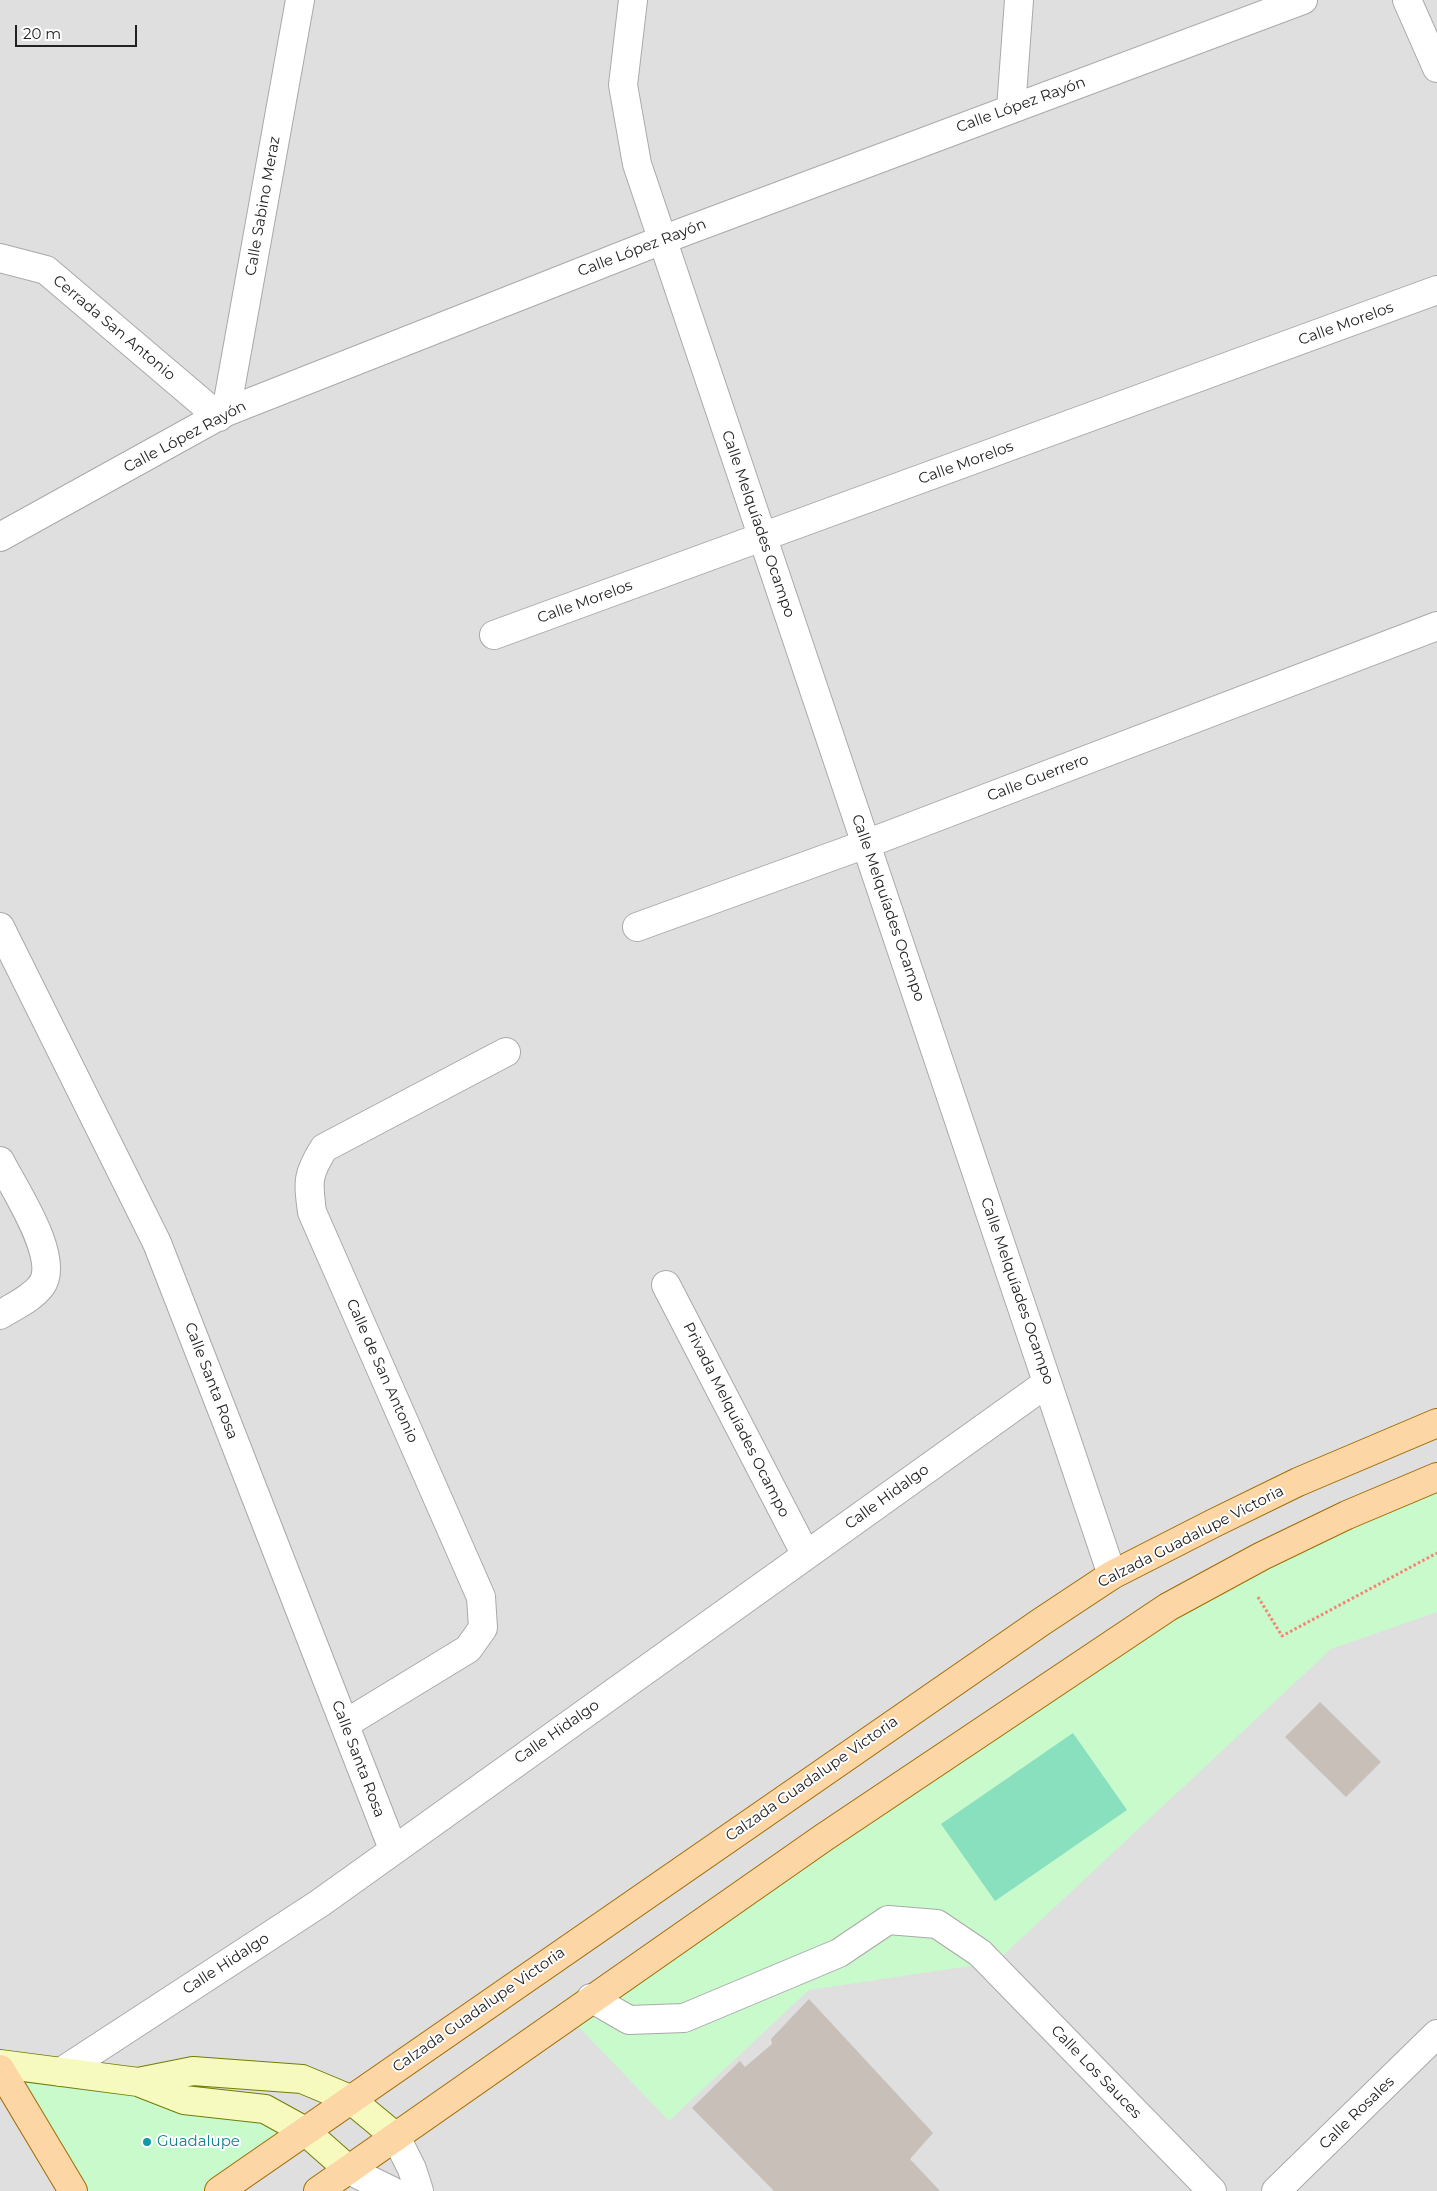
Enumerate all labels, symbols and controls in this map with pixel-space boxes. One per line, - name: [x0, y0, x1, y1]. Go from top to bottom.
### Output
- scale bar: [18, 15, 140, 47]
- text: 20 m: [23, 24, 61, 43]
- street label: Calle López Rayón: [954, 73, 1088, 137]
- street label: Calle Sabino Meraz: [242, 135, 284, 277]
- street label: Calle López Rayón: [575, 215, 709, 281]
- street label: Cerrada San Antonio: [49, 272, 179, 384]
- street label: Calle Morelos: [1296, 298, 1396, 350]
- street label: Calle López Rayón: [121, 397, 249, 477]
- street label: Calle Melquíades Ocampo: [717, 428, 799, 620]
- street label: Calle Morelos: [916, 437, 1016, 489]
- street label: Calle Morelos: [535, 576, 635, 628]
- street label: Calle Guerrero: [985, 750, 1091, 806]
- street label: Calle Melquíades Ocampo: [847, 812, 929, 1004]
- street label: Calle Melquíades Ocampo: [976, 1195, 1058, 1387]
- street label: Calle de San Antonio: [342, 1296, 422, 1446]
- street label: Calle Santa Rosa: [180, 1320, 242, 1442]
- street label: Privada Melquíades Ocampo: [679, 1320, 793, 1520]
- street label: Calle Hidalgo: [842, 1461, 932, 1533]
- street label: Calzada Guadalupe Victoria: [1095, 1482, 1287, 1592]
- street label: Calle Hidalgo: [511, 1696, 603, 1768]
- street label: Calle Santa Rosa: [327, 1698, 389, 1820]
- street label: Calzada Guadalupe Victoria: [722, 1712, 902, 1846]
- street label: Calle Hidalgo: [179, 1929, 273, 1999]
- street label: Calzada Guadalupe Victoria: [389, 1943, 569, 2077]
- street label: Calle Los Sauces: [1047, 2022, 1145, 2122]
- street label: Calle Rosales: [1316, 2073, 1398, 2153]
- place label: Guadalupe: [157, 2133, 240, 2151]
- marker: Guadalupe: [141, 2136, 153, 2148]

